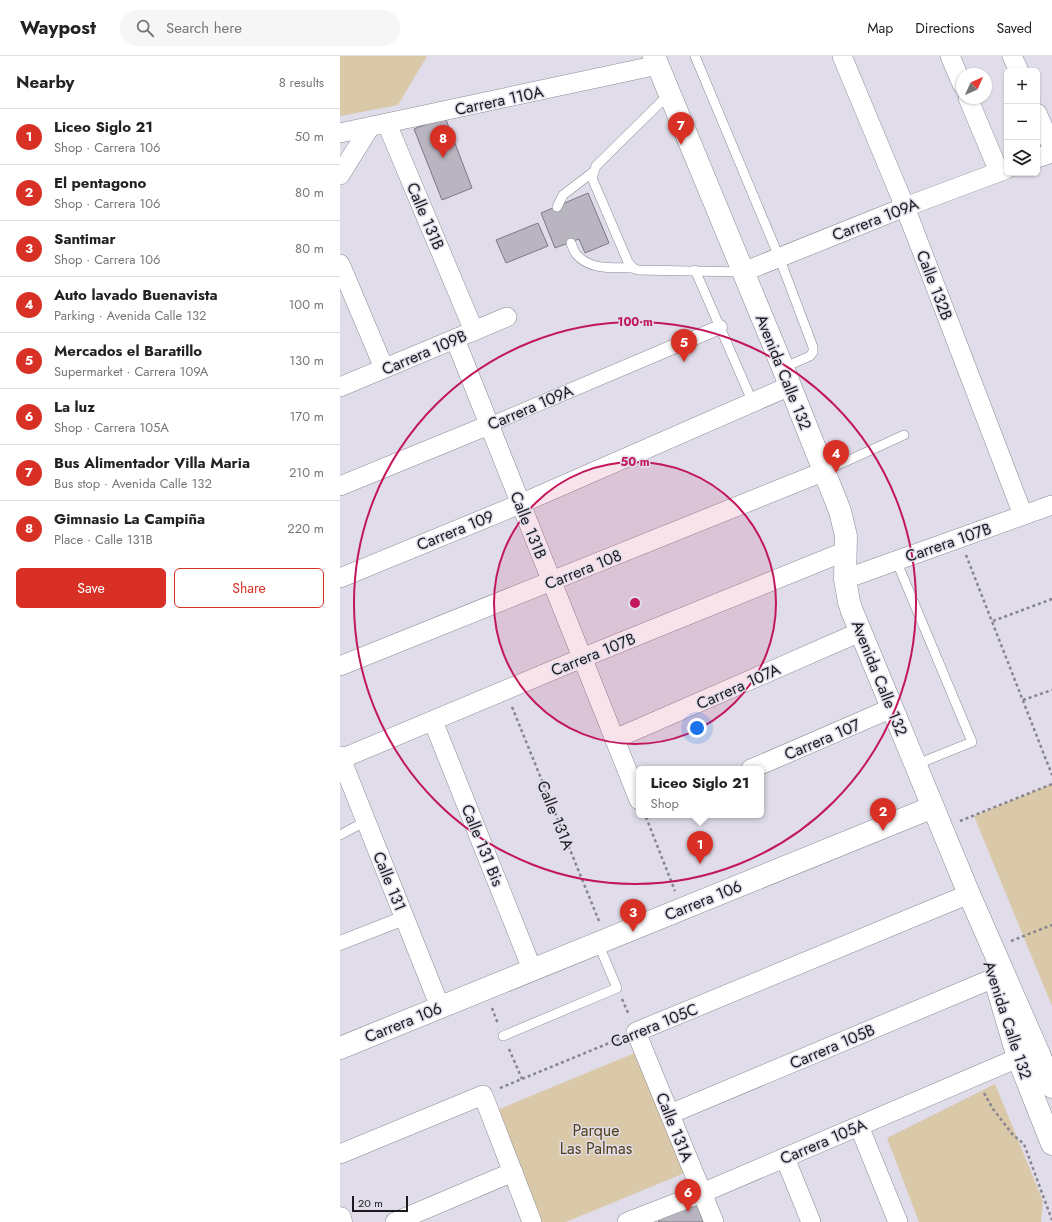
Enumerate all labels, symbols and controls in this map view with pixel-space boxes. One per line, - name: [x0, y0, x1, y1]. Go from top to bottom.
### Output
- search box: [120, 10, 400, 46]
- text: Waypost: [20, 14, 96, 41]
- icon: search: [134, 17, 156, 39]
- text: Search here: [166, 17, 242, 39]
- text: Map: [867, 18, 893, 38]
- text: Directions: [915, 18, 975, 38]
- text: Saved: [997, 18, 1032, 38]
- north arrow: [956, 68, 992, 104]
- map controls: [1004, 68, 1040, 176]
- button: +: [1004, 68, 1040, 104]
- text: Nearby: [16, 70, 74, 94]
- text: 8 results: [279, 73, 324, 92]
- street label: Carrera 110A: [453, 80, 546, 121]
- button: −: [1004, 104, 1040, 140]
- pin: 7: [668, 112, 694, 145]
- text: Liceo Siglo 21: [54, 116, 153, 138]
- pin: 8: [430, 125, 456, 158]
- text: 1: [26, 127, 32, 146]
- text: 50 m: [295, 127, 324, 146]
- text: Shop · Carrera 106: [54, 138, 160, 157]
- button: layers: [1004, 140, 1040, 176]
- text: El pentagono: [54, 172, 146, 194]
- street label: Calle 131B: [401, 179, 450, 253]
- text: 2: [25, 183, 33, 202]
- text: 80 m: [295, 183, 324, 202]
- street label: Carrera 109A: [829, 192, 922, 247]
- text: Shop · Carrera 106: [54, 194, 160, 213]
- text: Santimar: [54, 228, 116, 250]
- text: 3: [25, 239, 33, 258]
- text: 80 m: [295, 239, 324, 258]
- street label: Calle 132B: [911, 247, 958, 323]
- text: Shop · Carrera 106: [54, 250, 160, 269]
- text: Auto lavado Buenavista: [54, 284, 218, 306]
- text: 4: [24, 295, 34, 314]
- text: 100 m: [289, 295, 324, 314]
- text: Parking · Avenida Calle 132: [54, 306, 206, 325]
- street label: Avenida Calle 132: [750, 311, 817, 434]
- text: 100 m: [617, 313, 653, 331]
- street label: Carrera 109B: [378, 324, 470, 381]
- pin: 5: [671, 329, 697, 362]
- text: Mercados el Baratillo: [54, 340, 202, 362]
- text: 5: [25, 351, 33, 370]
- text: 130 m: [289, 351, 324, 370]
- text: Supermarket · Carrera 109A: [54, 362, 208, 381]
- street label: Carrera 109A: [484, 379, 577, 436]
- text: La luz: [54, 396, 95, 418]
- text: 6: [25, 407, 33, 426]
- text: 170 m: [289, 407, 324, 426]
- text: Shop · Carrera 105A: [54, 418, 169, 437]
- pin: 4: [823, 440, 849, 473]
- text: Bus Alimentador Villa Maria: [54, 452, 250, 474]
- text: 50 m: [620, 453, 650, 471]
- text: 7: [25, 463, 33, 482]
- text: 210 m: [289, 463, 324, 482]
- text: Bus stop · Avenida Calle 132: [54, 474, 212, 493]
- street label: Calle 131B: [505, 488, 553, 563]
- street label: Carrera 109: [413, 505, 497, 556]
- text: Gimnasio La Campiña: [54, 508, 205, 530]
- street label: Carrera 107B: [902, 517, 994, 568]
- text: 8: [25, 519, 33, 538]
- text: 220 m: [287, 519, 324, 538]
- text: Place · Calle 131B: [54, 530, 153, 549]
- street label: Carrera 108: [541, 544, 625, 595]
- button: Save: [16, 568, 166, 608]
- button: Share: [174, 568, 324, 608]
- centre of rings: [628, 596, 642, 610]
- street label: Avenida Calle 132: [846, 617, 913, 740]
- street label: Carrera 107B: [547, 627, 639, 682]
- street label: Carrera 107A: [693, 658, 784, 715]
- street label: Carrera 107: [781, 713, 864, 766]
- your location: [687, 718, 707, 738]
- popup: [636, 766, 764, 818]
- text: Liceo Siglo 21: [651, 772, 749, 794]
- street label: Calle 131A: [531, 777, 580, 854]
- text: Shop: [651, 794, 679, 813]
- pin: 2: [870, 798, 896, 831]
- street label: Calle 131 Bis: [456, 801, 509, 890]
- pin: 1: [687, 831, 713, 864]
- street label: Calle 131: [367, 848, 412, 914]
- street label: Carrera 106: [661, 875, 745, 926]
- pin: 3: [620, 899, 646, 932]
- street label: Avenida Calle 132: [978, 958, 1037, 1082]
- street label: Carrera 106: [361, 997, 445, 1048]
- street label: Carrera 105C: [607, 997, 701, 1053]
- street label: Carrera 105B: [786, 1018, 878, 1075]
- street label: Calle 131A: [650, 1089, 699, 1166]
- street label: Carrera 105A: [776, 1113, 870, 1170]
- park label: Parque Las Palmas: [560, 1119, 632, 1160]
- pin: 6: [675, 1179, 701, 1212]
- scale bar: [352, 1194, 408, 1213]
- text: 20 m: [358, 1195, 383, 1211]

